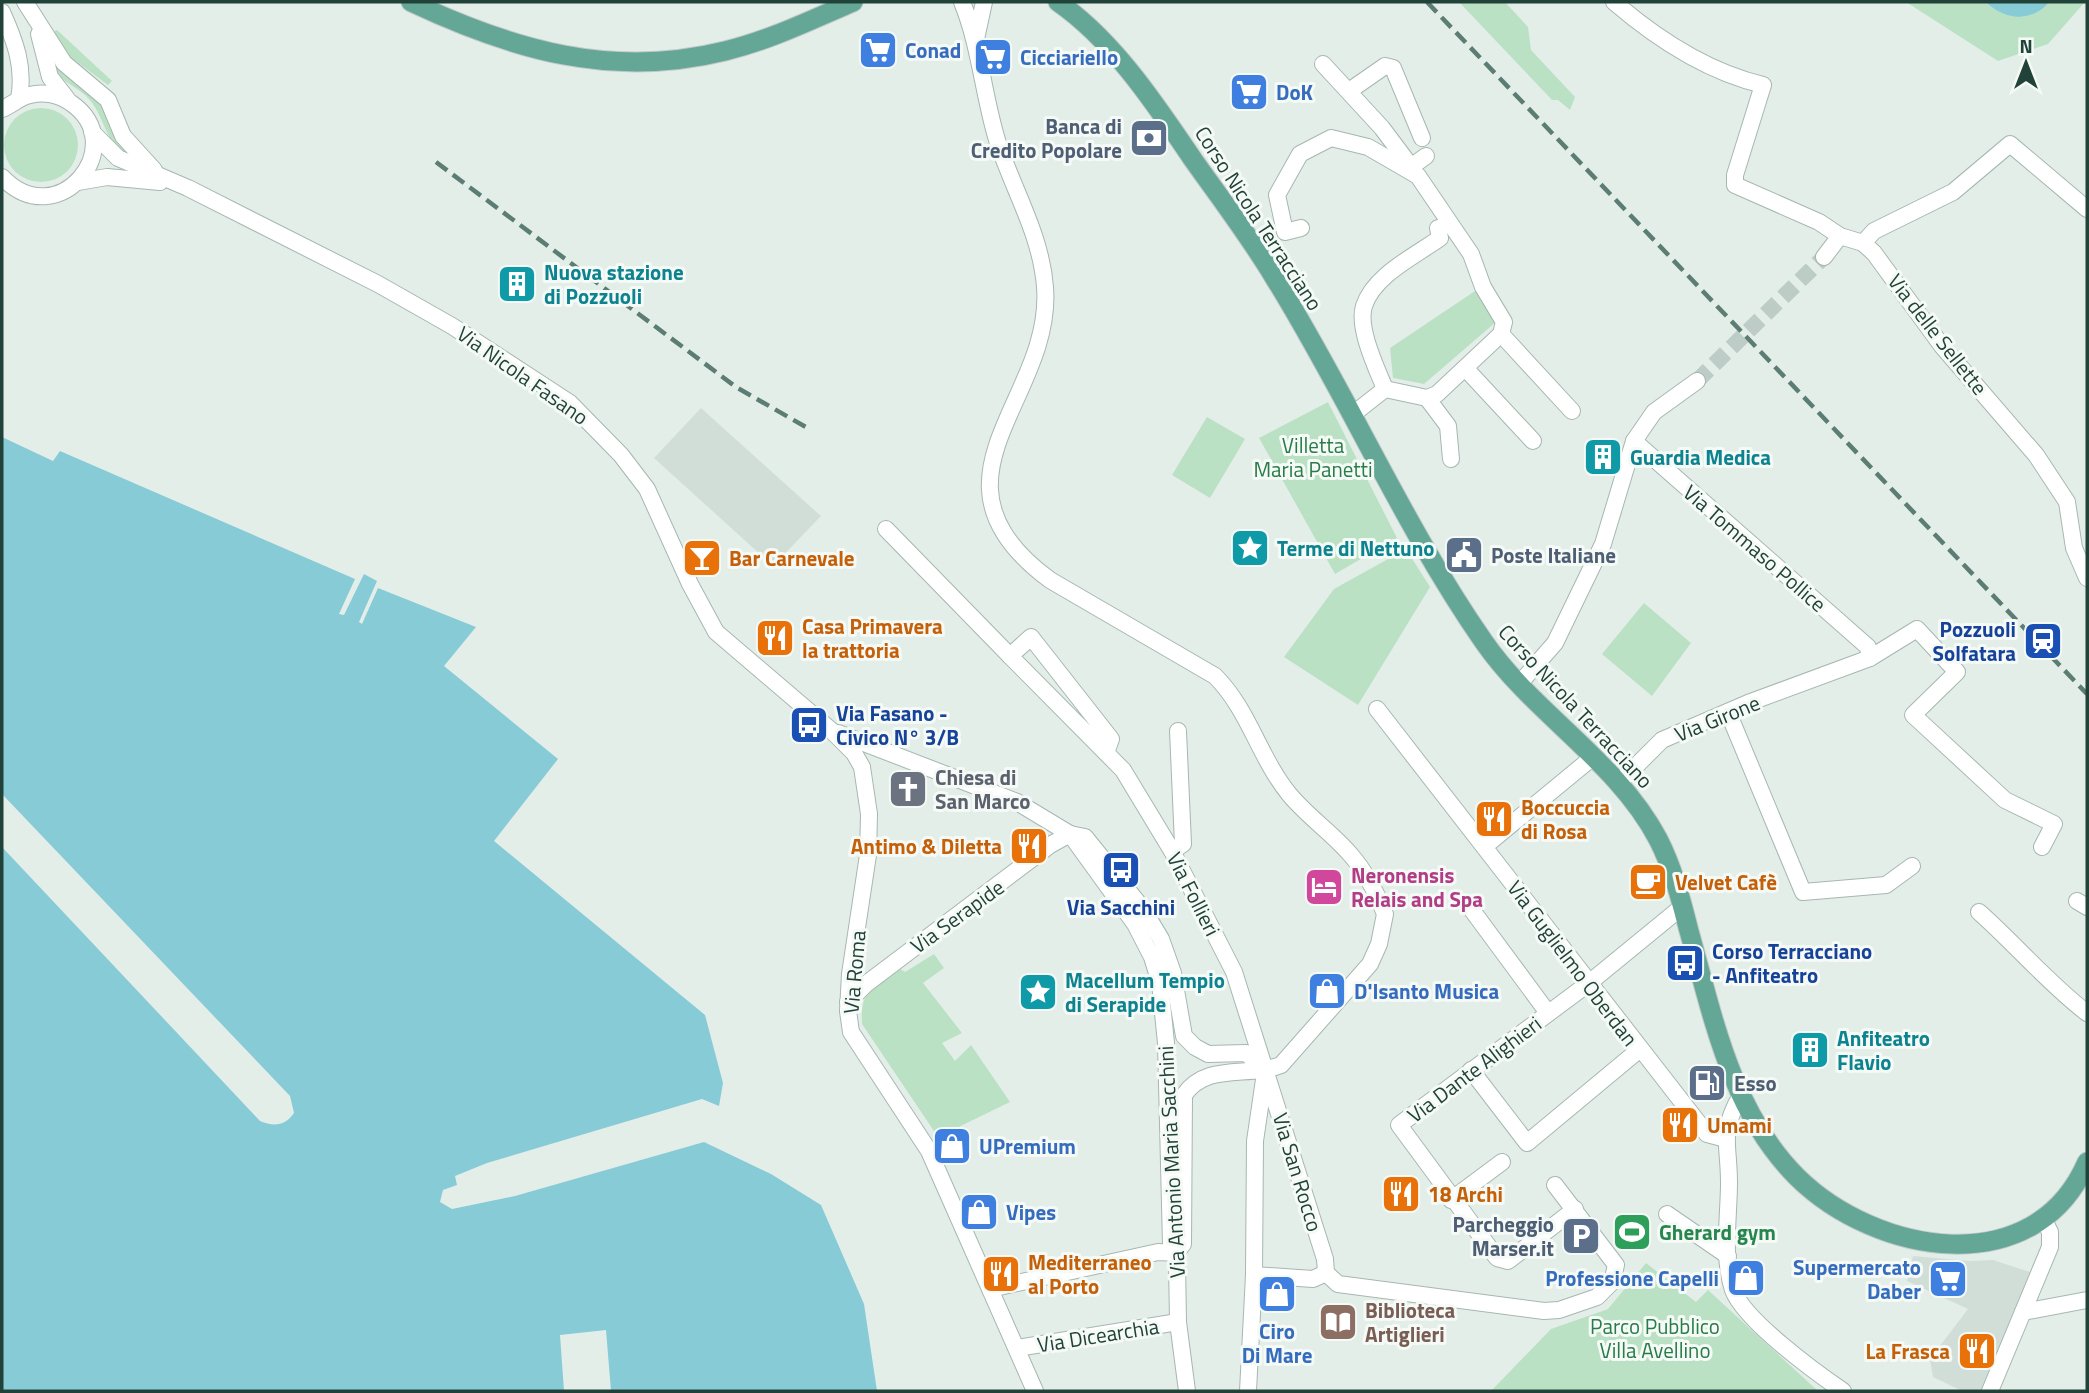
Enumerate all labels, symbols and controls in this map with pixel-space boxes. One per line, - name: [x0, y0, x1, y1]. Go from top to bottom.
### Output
- north arrow: [1991, 28, 2061, 98]
- supermarket icon: Conad: [857, 29, 899, 71]
- text: N: [2019, 31, 2033, 60]
- place label: Conad: [905, 34, 961, 66]
- supermarket icon: Cicciariello: [972, 36, 1014, 78]
- place label: Cicciariello: [1020, 41, 1118, 73]
- supermarket icon: DoK: [1228, 71, 1270, 113]
- place label: DoK: [1276, 76, 1313, 108]
- place label: Banca di Credito Popolare: [971, 110, 1122, 166]
- bank icon: Banca di Credito Popolare: [1128, 117, 1170, 159]
- street label: Corso Nicola Terracciano: [1187, 119, 1331, 317]
- place label: Nuova stazione di Pozzuoli: [544, 256, 684, 312]
- building icon: Nuova stazione di Pozzuoli: [496, 263, 538, 305]
- street label: Via delle Sellette: [1880, 267, 1996, 401]
- street label: Via Nicola Fasano: [451, 318, 595, 432]
- park label: Villetta Maria Panetti: [1253, 429, 1373, 485]
- building icon: Guardia Medica: [1582, 436, 1624, 478]
- place label: Guardia Medica: [1630, 441, 1771, 473]
- street label: Via Tommaso Pollice: [1676, 477, 1834, 619]
- place icon: Terme di Nettuno: [1229, 527, 1271, 569]
- place label: Terme di Nettuno: [1277, 532, 1434, 564]
- public building icon: Poste Italiane: [1443, 534, 1485, 576]
- bar icon: Bar Carnevale: [681, 537, 723, 579]
- place label: Poste Italiane: [1491, 539, 1616, 571]
- place label: Bar Carnevale: [729, 542, 855, 574]
- place label: Casa Primavera la trattoria: [802, 610, 943, 666]
- place label: Pozzuoli Solfatara: [1933, 613, 2016, 669]
- restaurant icon: Casa Primavera la trattoria: [754, 617, 796, 659]
- street label: Corso Nicola Terracciano: [1491, 617, 1661, 795]
- station icon: Pozzuoli Solfatara: [2022, 620, 2064, 662]
- street label: Via Girone: [1670, 686, 1764, 750]
- place label: Via Fasano - Civico N° 3/B: [836, 697, 959, 753]
- bus stop icon: Via Fasano - Civico N° 3/B: [788, 704, 830, 746]
- place label: Chiesa di San Marco: [935, 761, 1030, 817]
- church icon: Chiesa di San Marco: [887, 768, 929, 810]
- place label: Boccuccia di Rosa: [1521, 791, 1610, 847]
- restaurant icon: Boccuccia di Rosa: [1473, 798, 1515, 840]
- restaurant icon: Antimo & Diletta: [1008, 825, 1050, 867]
- place label: Antimo & Diletta: [851, 830, 1002, 862]
- street label: Via Follieri: [1159, 846, 1229, 942]
- bus stop icon: Via Sacchini: [1100, 849, 1142, 891]
- place label: Neronensis Relais and Spa: [1351, 859, 1483, 915]
- cafe icon: Velvet Cafè: [1627, 861, 1669, 903]
- hotel icon: Neronensis Relais and Spa: [1303, 866, 1345, 908]
- place label: Velvet Cafè: [1675, 866, 1777, 898]
- street label: Via Serapide: [903, 871, 1011, 961]
- street label: Via Guglielmo Oberdan: [1500, 873, 1646, 1053]
- place label: Via Sacchini: [1067, 891, 1175, 923]
- street label: Via Roma: [834, 928, 874, 1015]
- place label: Corso Terracciano - Anfiteatro: [1712, 935, 1872, 991]
- bus stop icon: Corso Terracciano - Anfiteatro: [1664, 942, 1706, 984]
- place label: Macellum Tempio di Serapide: [1065, 964, 1225, 1020]
- shop icon: D'Isanto Musica: [1306, 970, 1348, 1012]
- place icon: Macellum Tempio di Serapide: [1017, 971, 1059, 1013]
- place label: D'Isanto Musica: [1354, 975, 1499, 1007]
- street label: Via Dante Alighieri: [1400, 1008, 1548, 1130]
- place label: Anfiteatro Flavio: [1837, 1022, 1930, 1078]
- building icon: Anfiteatro Flavio: [1789, 1029, 1831, 1071]
- street label: Via Antonio Maria Sacchini: [1149, 1045, 1193, 1279]
- fuel station icon: Esso: [1686, 1062, 1728, 1104]
- place label: Esso: [1734, 1067, 1777, 1099]
- restaurant icon: Umami: [1659, 1104, 1701, 1146]
- street label: Via San Rocco: [1265, 1109, 1331, 1235]
- place label: Umami: [1707, 1109, 1772, 1141]
- shop icon: UPremium: [931, 1125, 973, 1167]
- place label: UPremium: [979, 1130, 1076, 1162]
- restaurant icon: 18 Archi: [1380, 1173, 1422, 1215]
- place label: 18 Archi: [1428, 1178, 1503, 1210]
- shop icon: Vipes: [958, 1191, 1000, 1233]
- place label: Vipes: [1006, 1196, 1056, 1228]
- place label: Parcheggio Marser.it: [1452, 1208, 1554, 1264]
- sports icon: Gherard gym: [1611, 1211, 1653, 1253]
- parking icon: Parcheggio Marser.it: [1560, 1215, 1602, 1257]
- place label: Gherard gym: [1659, 1216, 1776, 1248]
- place label: Mediterraneo al Porto: [1028, 1246, 1152, 1302]
- place label: Supermercato Daber: [1793, 1251, 1921, 1307]
- restaurant icon: Mediterraneo al Porto: [980, 1253, 1022, 1295]
- shop icon: Professione Capelli: [1725, 1257, 1767, 1299]
- supermarket icon: Supermercato Daber: [1927, 1258, 1969, 1300]
- place label: Professione Capelli: [1545, 1262, 1719, 1294]
- shop icon: Ciro Di Mare: [1256, 1273, 1298, 1315]
- place label: Biblioteca Artiglieri: [1365, 1294, 1456, 1350]
- library icon: Biblioteca Artiglieri: [1317, 1301, 1359, 1343]
- street label: Via Dicearchia: [1035, 1310, 1162, 1360]
- park label: Parco Pubblico Villa Avellino: [1590, 1310, 1720, 1366]
- place label: Ciro Di Mare: [1242, 1315, 1312, 1371]
- restaurant icon: La Frasca: [1956, 1330, 1998, 1372]
- place label: La Frasca: [1865, 1335, 1950, 1367]

